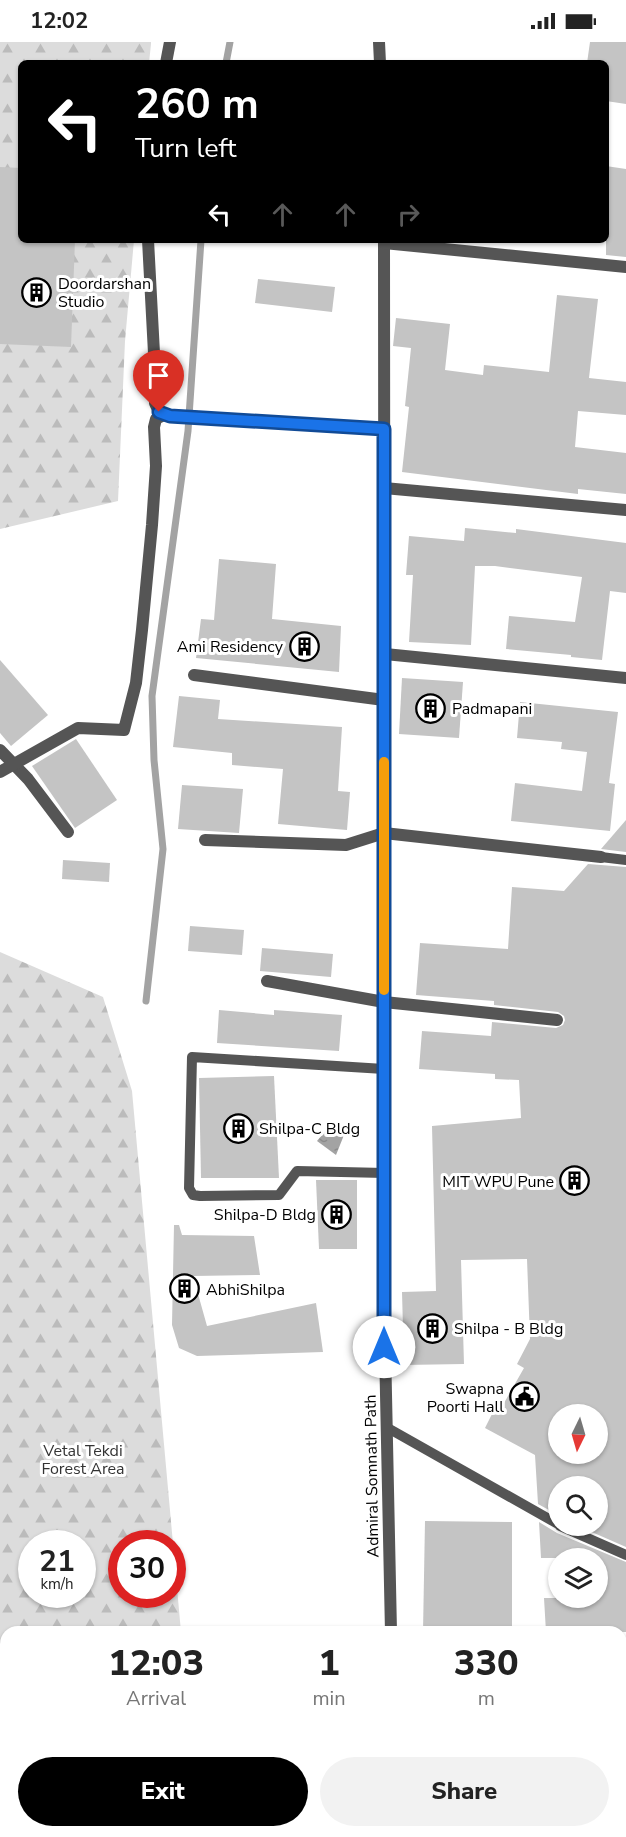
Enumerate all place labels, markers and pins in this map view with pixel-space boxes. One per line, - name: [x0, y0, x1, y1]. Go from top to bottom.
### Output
- place label: Doordarshan Studio: [58, 273, 151, 313]
- building icon: Doordarshan Studio: [21, 276, 53, 308]
- pin: [133, 350, 184, 412]
- building icon: Ami Residency: [288, 630, 320, 662]
- place label: Ami Residency: [177, 636, 284, 658]
- building icon: Padmapani: [415, 692, 447, 724]
- place label: Padmapani: [452, 698, 532, 720]
- building icon: Shilpa-C Bldg: [222, 1112, 254, 1144]
- place label: Shilpa-C Bldg: [259, 1118, 360, 1140]
- building icon: MIT WPU Pune: [559, 1165, 591, 1197]
- place label: MIT WPU Pune: [442, 1171, 554, 1193]
- building icon: Shilpa-D Bldg: [321, 1198, 353, 1230]
- place label: Shilpa-D Bldg: [214, 1204, 316, 1226]
- building icon: AbhiShilpa: [169, 1273, 201, 1305]
- place label: AbhiShilpa: [206, 1279, 285, 1301]
- building icon: Shilpa - B Bldg: [417, 1312, 449, 1344]
- place label: Shilpa - B Bldg: [454, 1318, 563, 1340]
- place label: Swapna Poorti Hall: [427, 1378, 504, 1418]
- public building icon: Swapna Poorti Hall: [509, 1381, 541, 1413]

